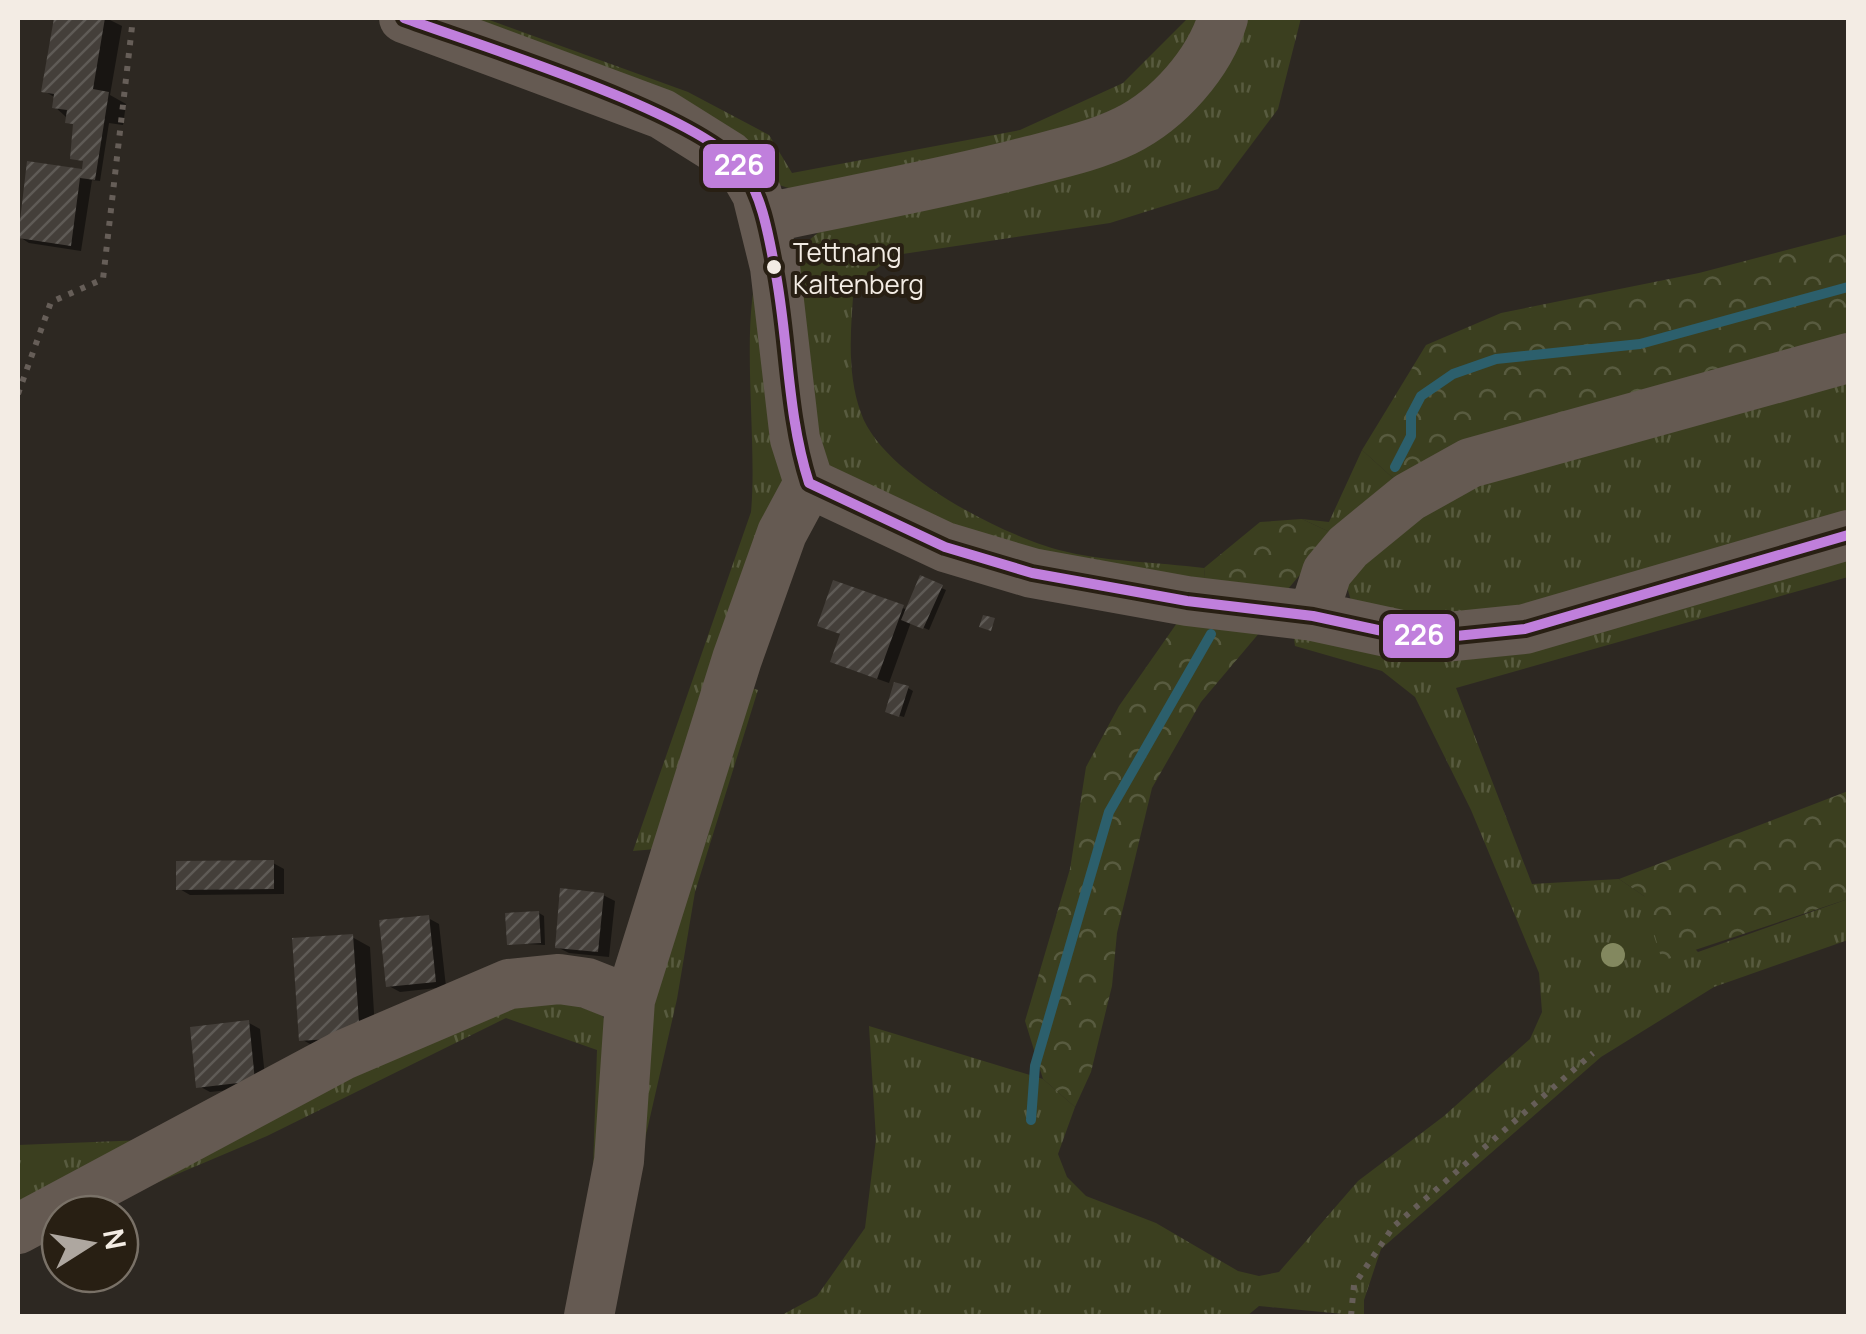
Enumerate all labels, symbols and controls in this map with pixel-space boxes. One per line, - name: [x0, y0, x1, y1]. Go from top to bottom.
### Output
- line badge: 226: [701, 142, 777, 190]
- text: 226: [714, 145, 764, 183]
- place label: Tettnang Kaltenberg: [793, 234, 924, 302]
- marker: Tettnang Kaltenberg: [764, 257, 784, 277]
- line badge: 226: [1381, 612, 1457, 660]
- text: 226: [1394, 615, 1444, 653]
- north arrow: [40, 1194, 140, 1294]
- text: N: [95, 1226, 136, 1253]

